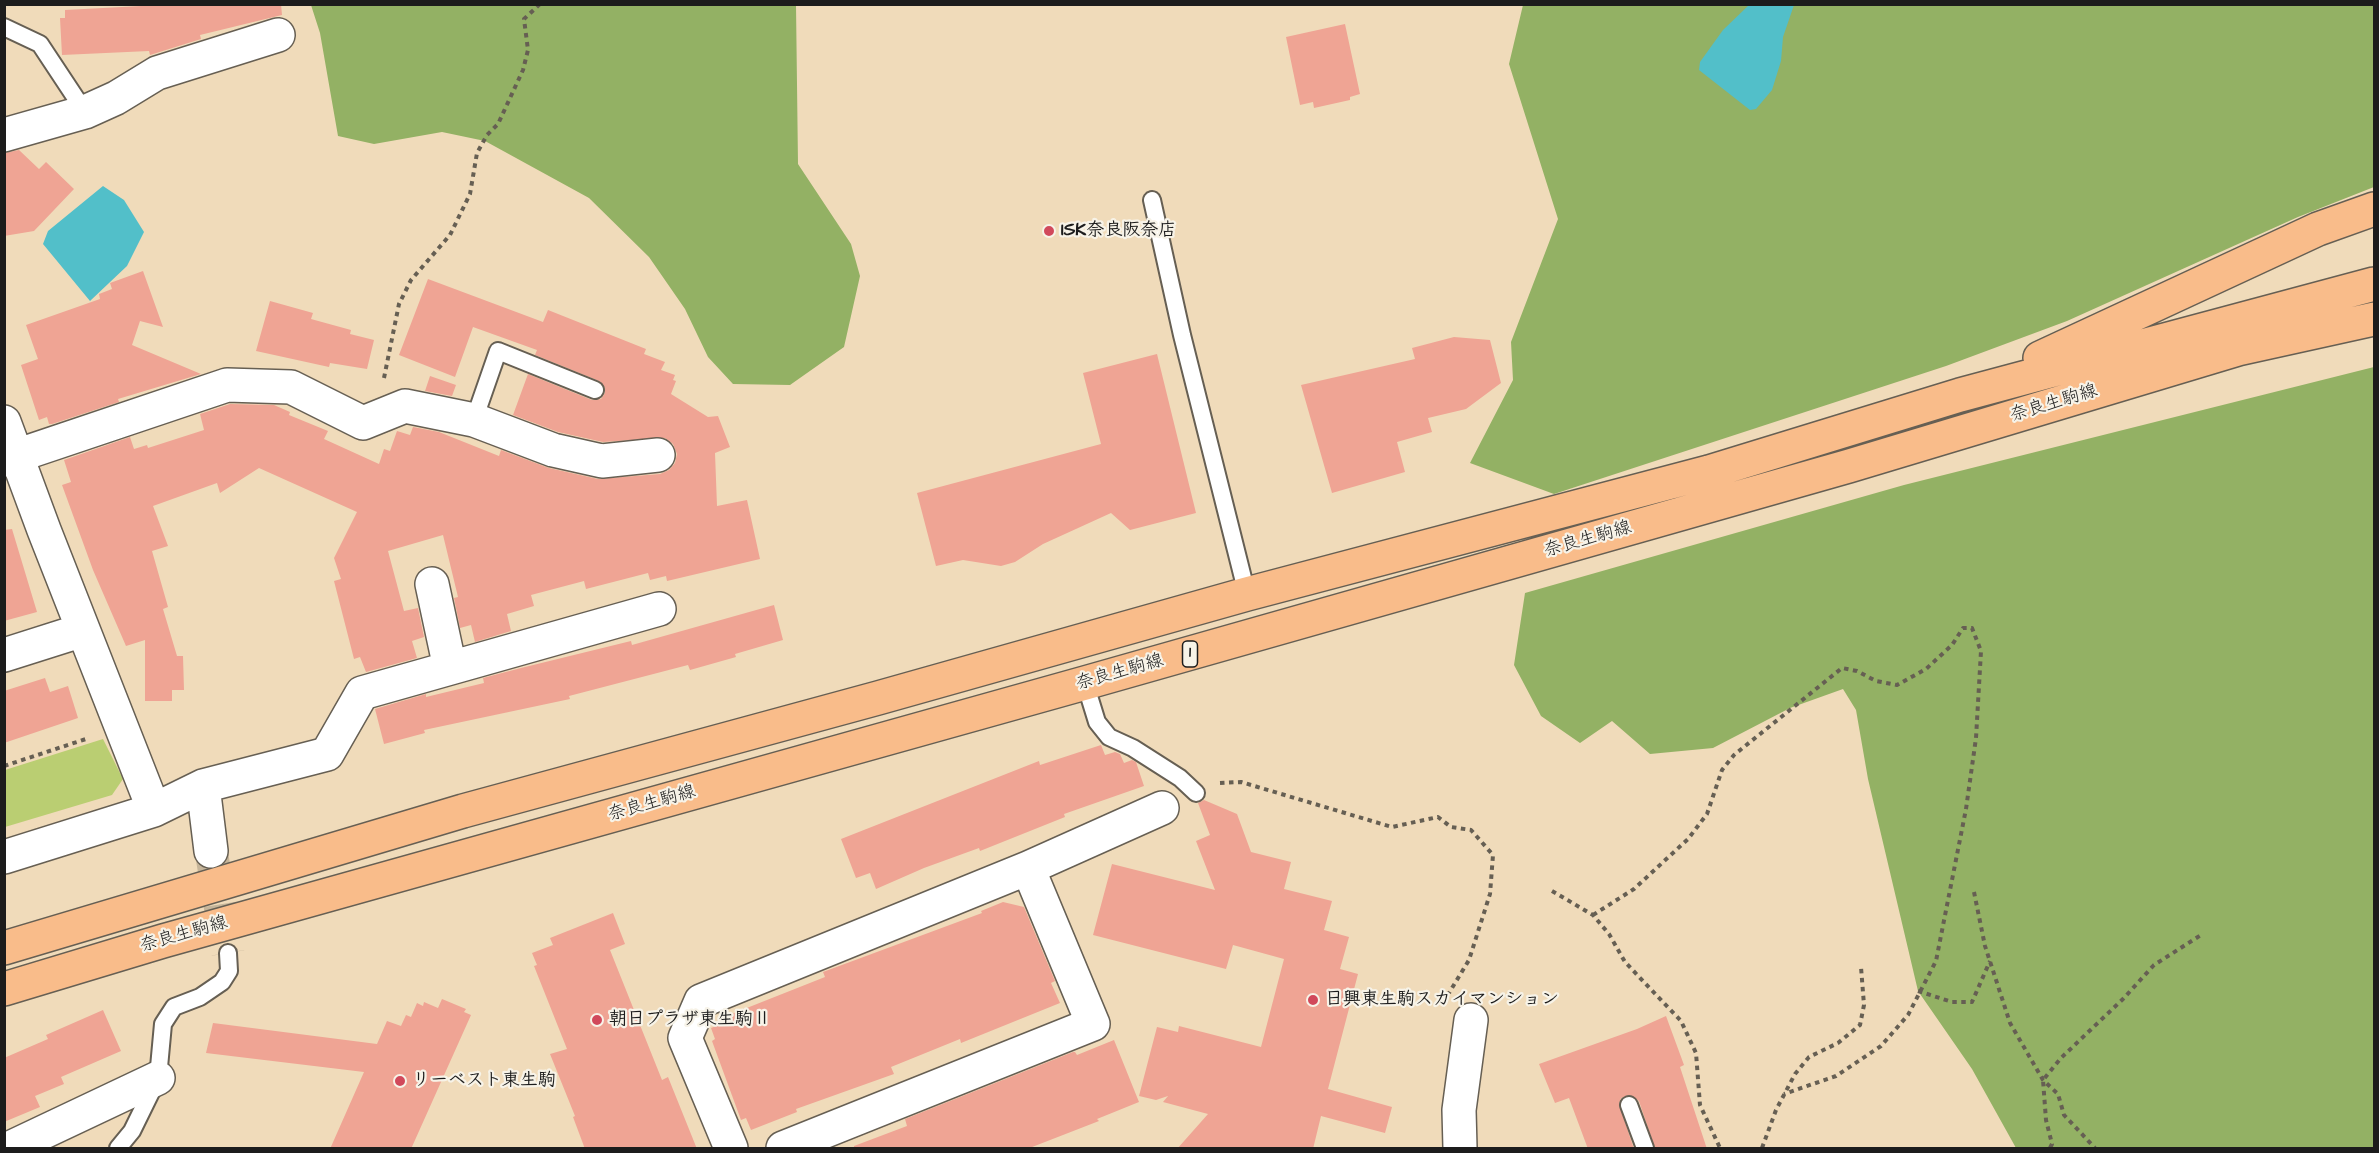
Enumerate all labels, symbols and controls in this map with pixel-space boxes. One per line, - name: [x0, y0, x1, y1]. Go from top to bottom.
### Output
- place label: ISK奈良阪奈店: [1061, 220, 1176, 242]
- marker: ISK奈良阪奈店: [1042, 224, 1056, 238]
- street label: 奈良生駒線: [2008, 381, 2100, 427]
- street label: 奈良生駒線: [1542, 517, 1634, 563]
- road number: 1: [1182, 641, 1198, 667]
- street label: 奈良生駒線: [1074, 650, 1166, 696]
- street label: 奈良生駒線: [606, 781, 698, 827]
- street label: 奈良生駒線: [138, 912, 230, 958]
- place label: 日興東生駒スカイマンション: [1325, 989, 1559, 1011]
- marker: 日興東生駒スカイマンション: [1306, 993, 1320, 1007]
- place label: 朝日プラザ東生駒Ⅱ: [609, 1009, 771, 1031]
- marker: 朝日プラザ東生駒Ⅱ: [590, 1013, 604, 1027]
- place label: リーベスト東生駒: [412, 1070, 556, 1092]
- marker: リーベスト東生駒: [393, 1074, 407, 1088]

